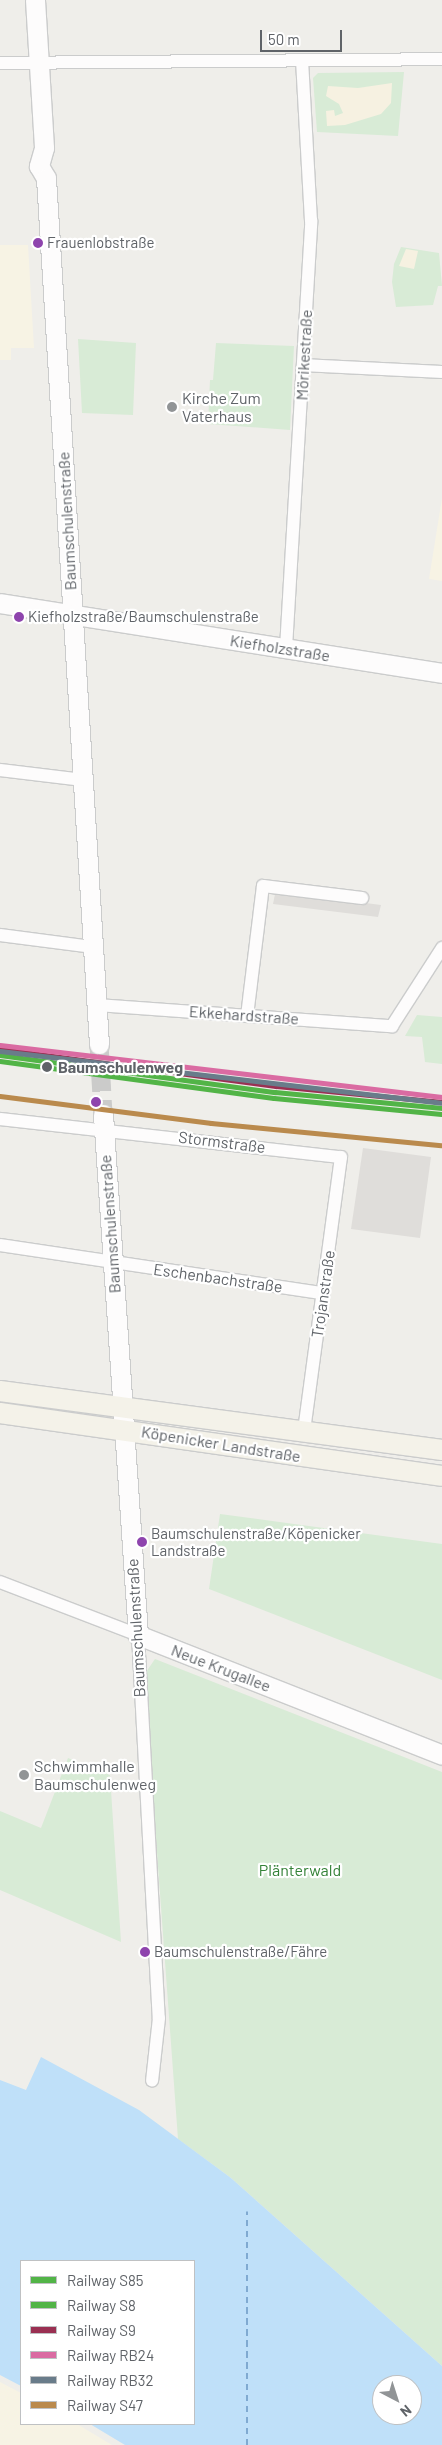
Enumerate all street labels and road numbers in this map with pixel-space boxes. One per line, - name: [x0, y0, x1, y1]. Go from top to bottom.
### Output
- street label: Mörikestraße: [292, 309, 316, 401]
- street label: Baumschulenstraße: [54, 451, 80, 591]
- street label: Kiefholzstraße: [229, 631, 331, 665]
- street label: Ekkehardstraße: [188, 1002, 300, 1028]
- street label: Stormstraße: [177, 1127, 267, 1157]
- street label: Baumschulenstraße: [96, 1154, 124, 1294]
- street label: Trojanstraße: [307, 1249, 339, 1339]
- street label: Eschenbachstraße: [152, 1259, 284, 1297]
- street label: Köpenicker Landstraße: [140, 1422, 302, 1466]
- street label: Baumschulenstraße: [123, 1558, 149, 1698]
- street label: Neue Krugallee: [169, 1640, 273, 1696]

